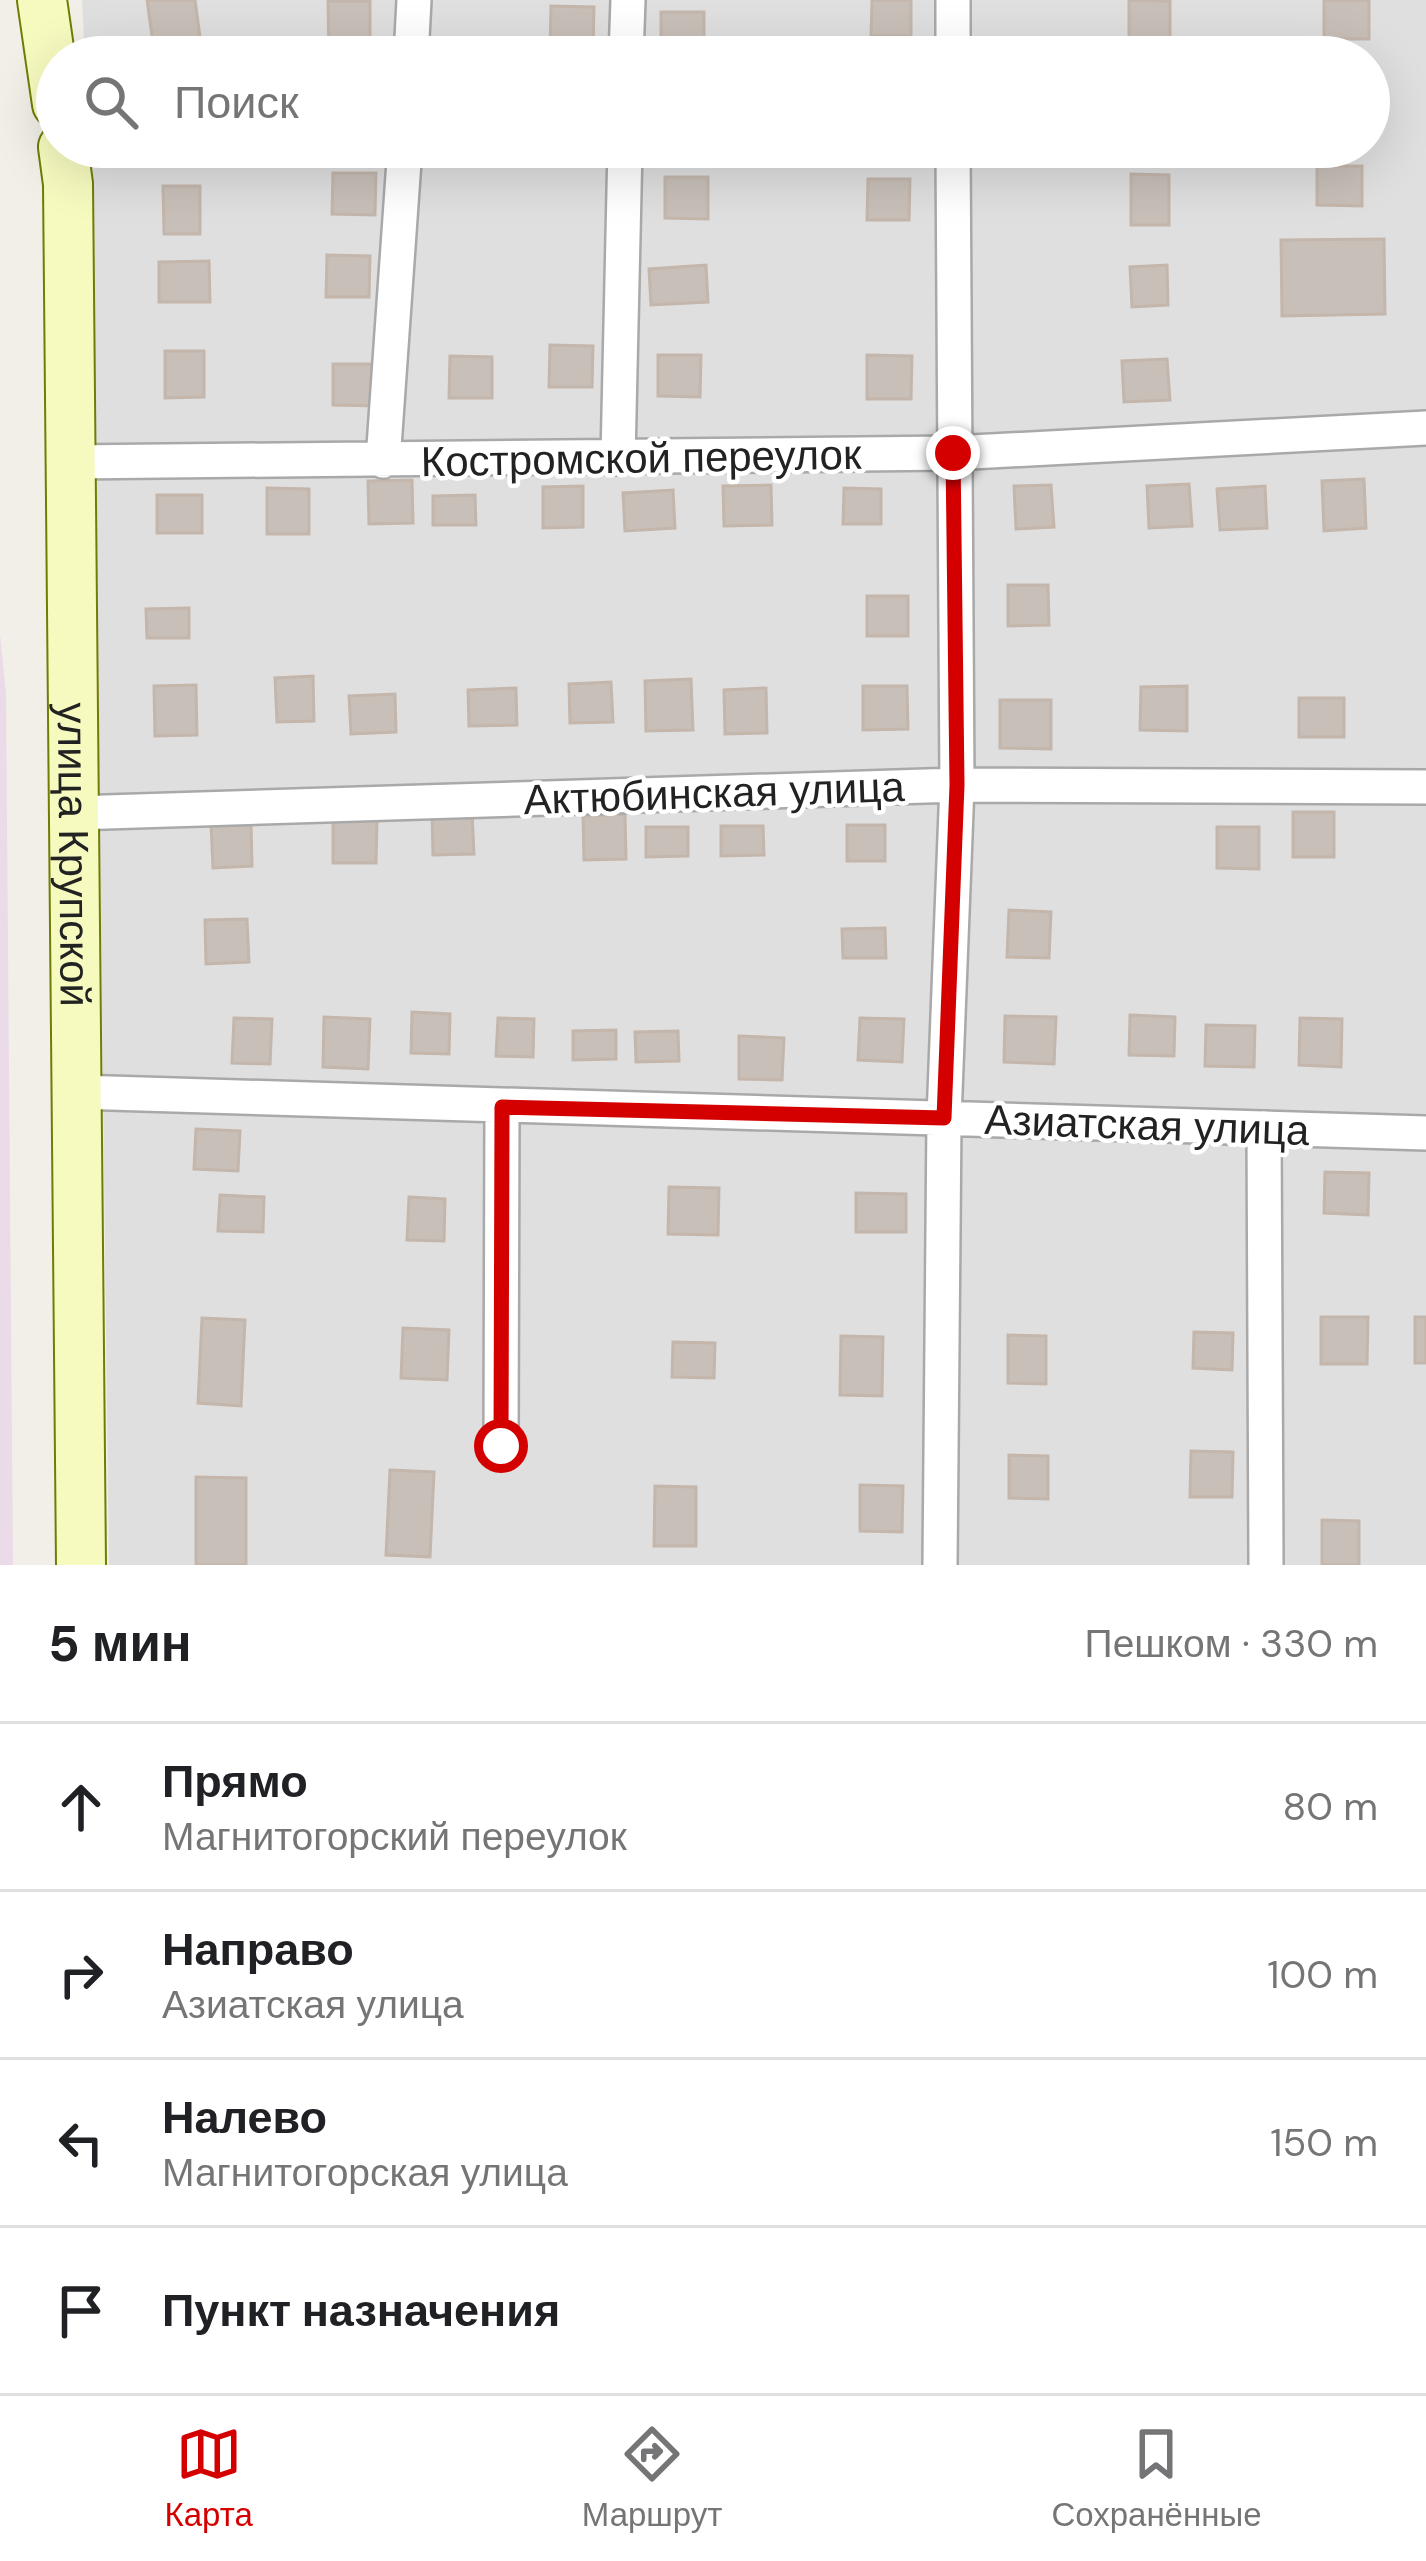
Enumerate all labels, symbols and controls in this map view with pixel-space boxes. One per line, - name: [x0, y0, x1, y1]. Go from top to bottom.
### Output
- search box: [36, 36, 1390, 168]
- icon: search: [78, 69, 144, 135]
- text: Поиск: [174, 73, 299, 132]
- route end: [926, 426, 980, 480]
- street label: Костромской переулок: [420, 427, 862, 489]
- street label: улица Крупской: [45, 702, 103, 1007]
- street label: Актюбинская улица: [522, 759, 906, 827]
- street label: Азиатская улица: [984, 1092, 1311, 1158]
- route start: [474, 1419, 528, 1473]
- text: 5 мин: [48, 1610, 192, 1677]
- text: Пешком · 330 m: [1085, 1618, 1378, 1669]
- text: Прямо: [162, 1752, 308, 1811]
- icon: ahead: [48, 1774, 114, 1840]
- text: 80 m: [1282, 1781, 1378, 1832]
- text: Магнитогорский переулок: [162, 1811, 627, 1862]
- text: Направо: [162, 1920, 354, 1979]
- icon: right: [48, 1942, 114, 2008]
- text: 100 m: [1267, 1949, 1378, 2000]
- text: Азиатская улица: [162, 1979, 464, 2030]
- text: Налево: [162, 2088, 327, 2147]
- icon: left: [48, 2110, 114, 2176]
- text: 150 m: [1270, 2117, 1378, 2168]
- text: Магнитогорская улица: [162, 2147, 568, 2198]
- icon: arrive: [48, 2278, 114, 2344]
- text: Пункт назначения: [162, 2281, 560, 2340]
- tab: Карта: [164, 2421, 253, 2536]
- tab: Маршрут: [582, 2421, 722, 2536]
- tab: Сохранённые: [1051, 2421, 1262, 2536]

